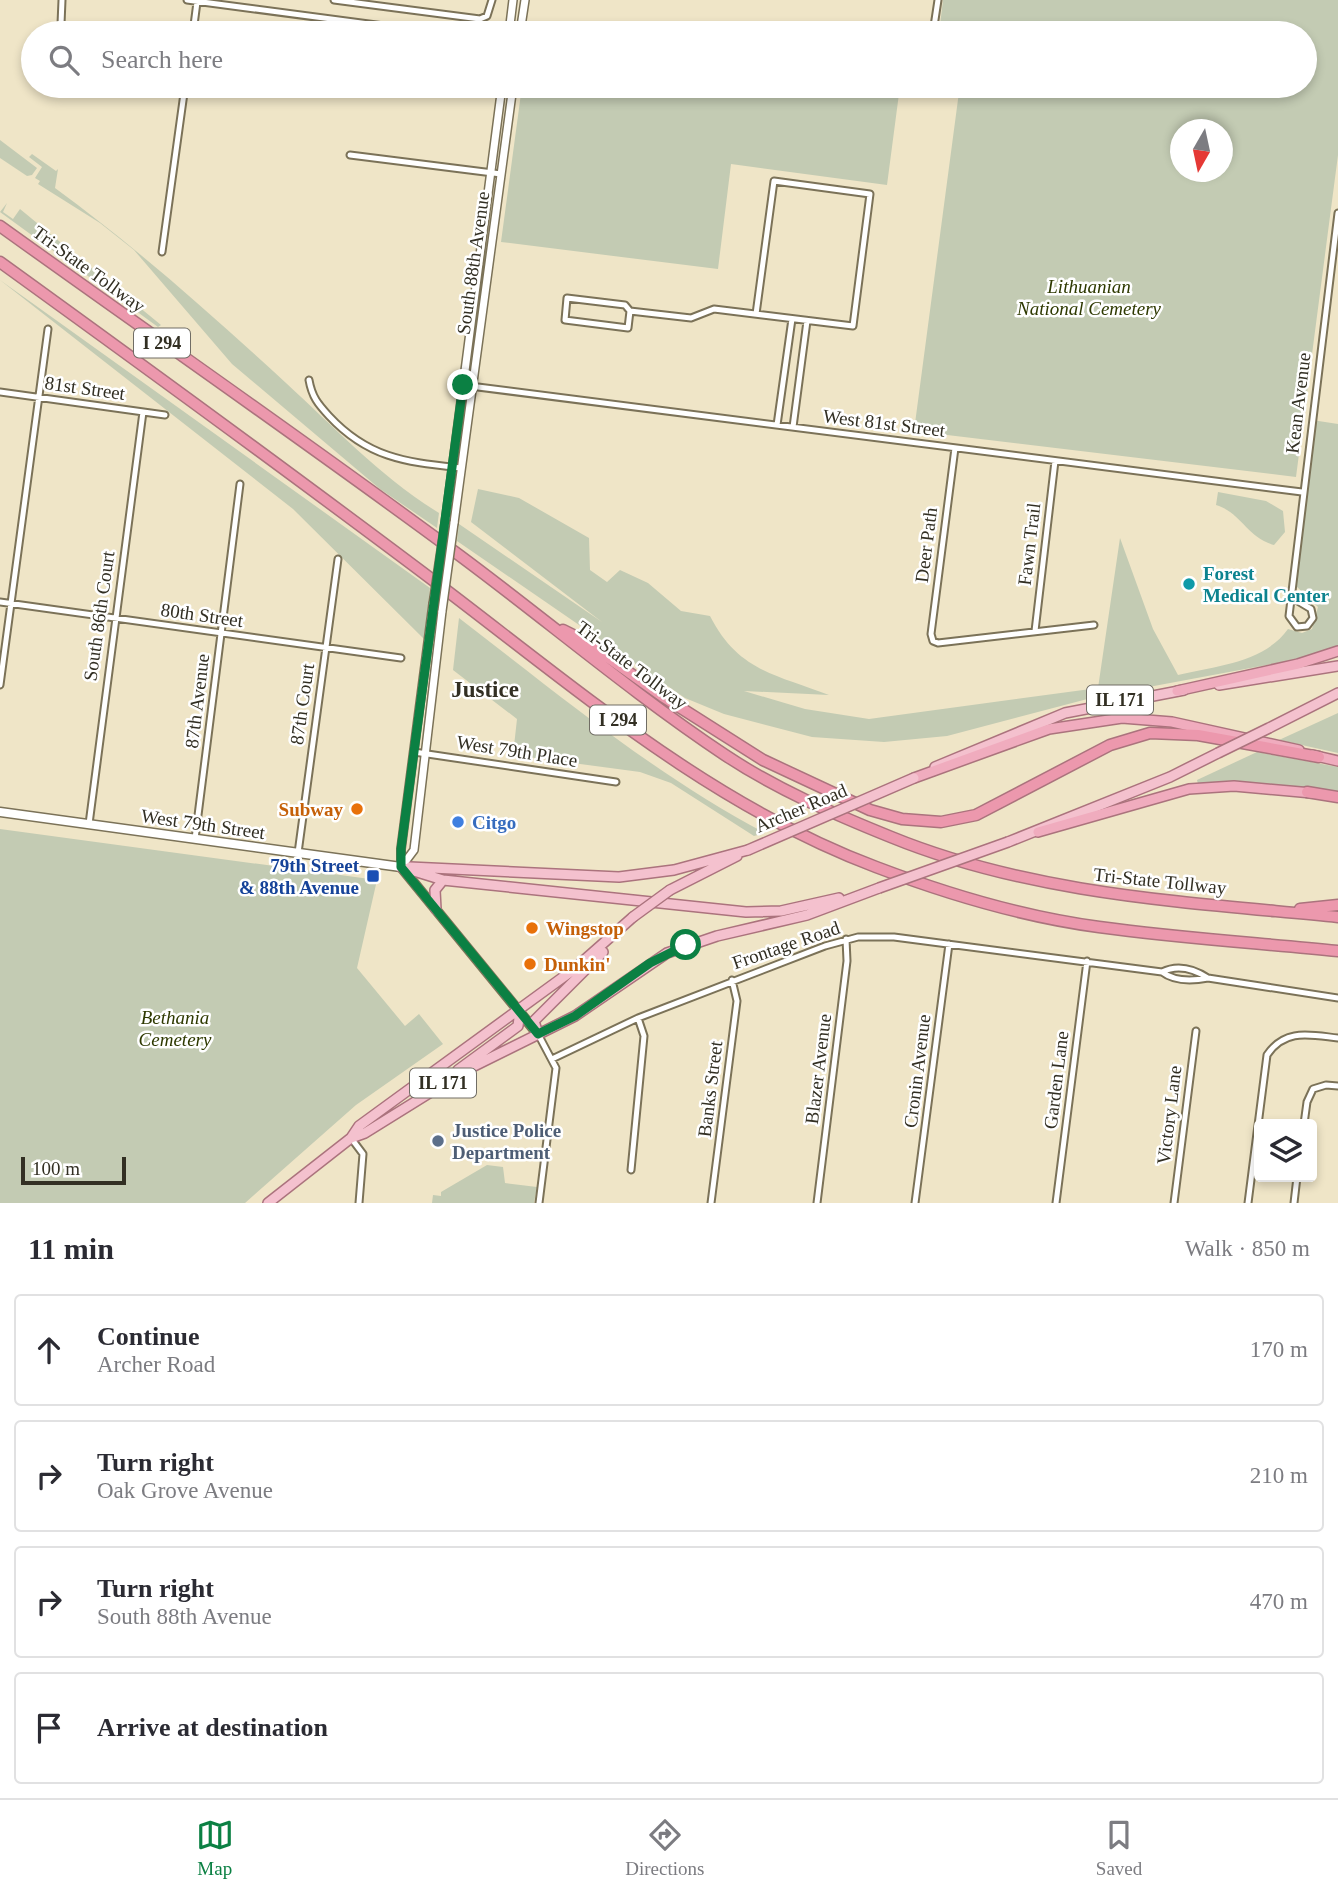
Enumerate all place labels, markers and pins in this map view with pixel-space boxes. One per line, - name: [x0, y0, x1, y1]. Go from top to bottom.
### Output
- place label: Forest Medical Center: [1203, 563, 1330, 606]
- marker: Forest Medical Center: [1181, 576, 1197, 592]
- place label: Subway: [279, 799, 344, 820]
- marker: Subway: [349, 801, 365, 817]
- place label: Citgo: [472, 812, 516, 833]
- marker: Citgo: [450, 814, 466, 830]
- place label: 79th Street & 88th Avenue: [239, 855, 360, 898]
- marker: 79th Street & 88th Avenue: [365, 868, 381, 884]
- place label: Wingstop: [546, 918, 624, 939]
- marker: Wingstop: [524, 920, 540, 936]
- place label: Dunkin': [544, 954, 611, 975]
- marker: Dunkin': [522, 956, 538, 972]
- place label: Justice Police Department: [452, 1120, 561, 1163]
- marker: Justice Police Department: [430, 1133, 446, 1149]

